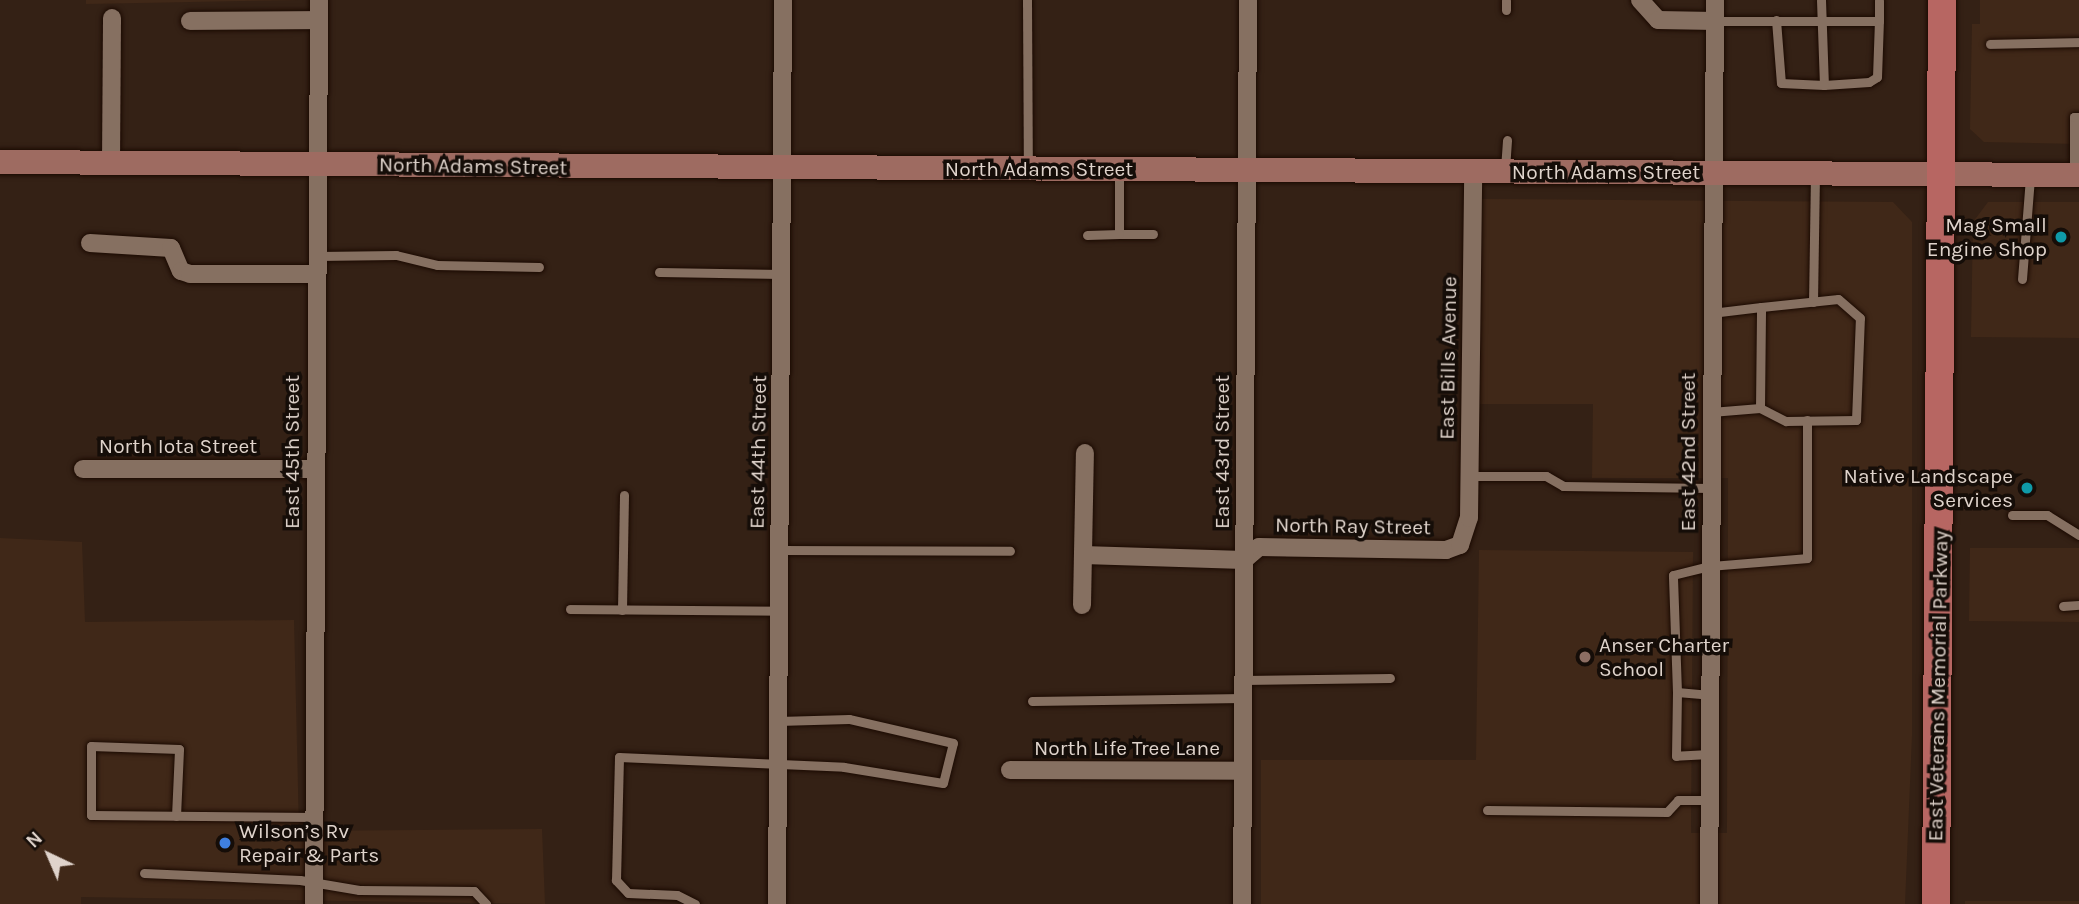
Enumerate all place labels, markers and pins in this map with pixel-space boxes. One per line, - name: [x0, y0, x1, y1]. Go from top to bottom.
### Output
- place label: Mag Small Engine Shop: [1927, 212, 2047, 262]
- marker: Mag Small Engine Shop: [2053, 229, 2069, 245]
- place label: Native Landscape Services: [1844, 463, 2013, 513]
- marker: Native Landscape Services: [2019, 480, 2035, 496]
- place label: Anser Charter School: [1599, 632, 1729, 682]
- marker: Anser Charter School: [1577, 649, 1593, 665]
- place label: Wilson’s Rv Repair & Parts: [239, 818, 379, 868]
- marker: Wilson’s Rv Repair & Parts: [217, 835, 233, 851]

